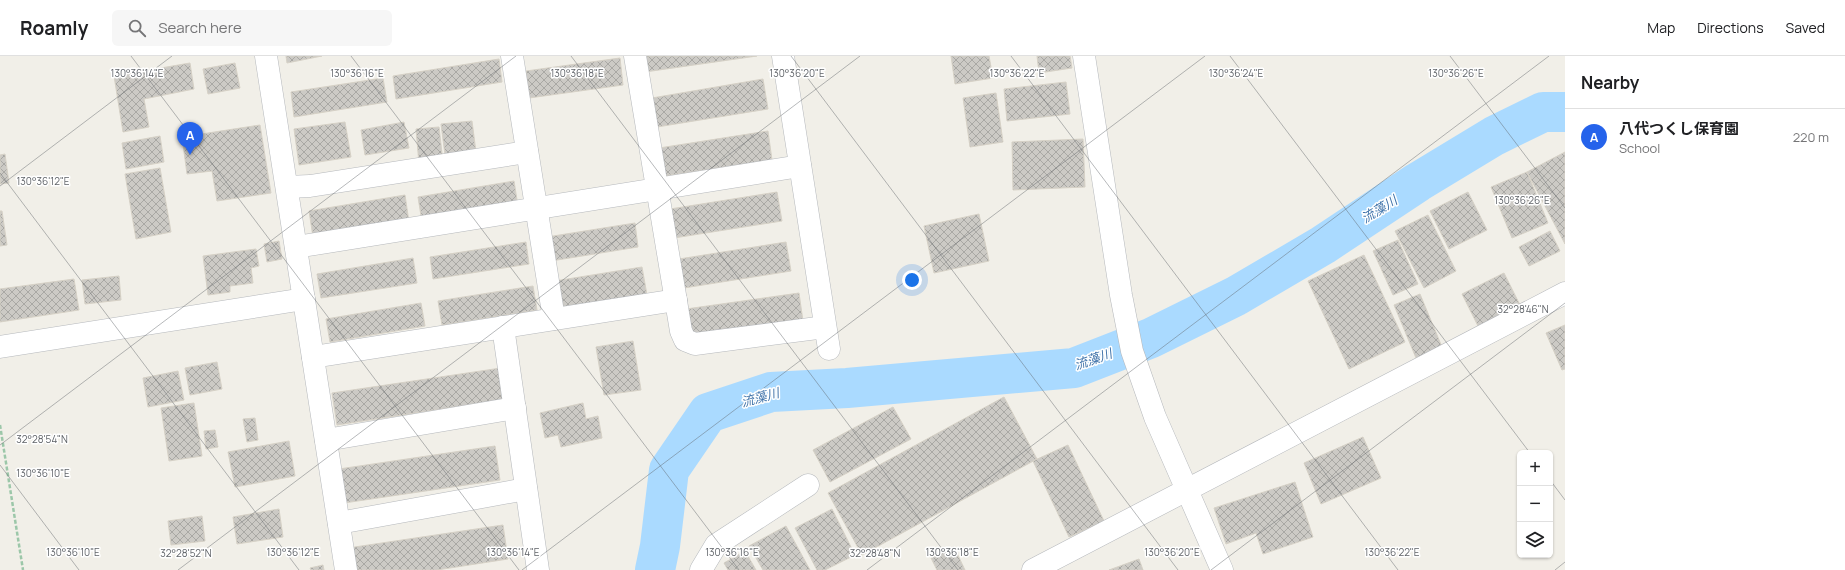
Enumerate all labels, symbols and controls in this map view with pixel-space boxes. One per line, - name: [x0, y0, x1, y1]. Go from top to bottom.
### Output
- search box: [112, 10, 392, 46]
- text: Roamly: [20, 15, 88, 41]
- icon: search: [126, 17, 148, 39]
- text: Search here: [158, 17, 242, 38]
- text: Map: [1647, 18, 1675, 37]
- text: Directions: [1697, 18, 1764, 37]
- text: Saved: [1786, 18, 1825, 37]
- text: 130°36'14"E: [110, 66, 164, 80]
- text: 130°36'16"E: [330, 66, 384, 80]
- text: 130°36'18"E: [550, 66, 604, 80]
- text: 130°36'20"E: [769, 66, 825, 80]
- text: 130°36'22"E: [990, 66, 1045, 80]
- text: 130°36'24"E: [1209, 66, 1264, 80]
- text: 130°36'26"E: [1428, 66, 1484, 80]
- text: Nearby: [1581, 71, 1639, 94]
- text: 八代つくし保育園: [1619, 118, 1739, 139]
- pin: A: [177, 122, 203, 155]
- text: A: [1590, 128, 1598, 146]
- text: 220 m: [1793, 128, 1829, 146]
- text: School: [1619, 139, 1660, 157]
- text: 130°36'12"E: [16, 174, 70, 188]
- water label: 流藻川: [1358, 190, 1402, 227]
- text: 130°36'26"E: [1494, 193, 1550, 207]
- your location: [902, 270, 922, 290]
- text: 32°28'46"N: [1497, 302, 1549, 316]
- water label: 流藻川: [1072, 343, 1116, 374]
- water label: 流藻川: [739, 383, 783, 411]
- text: 32°28'54"N: [16, 432, 68, 446]
- map controls: [1517, 450, 1553, 558]
- button: +: [1517, 450, 1553, 486]
- text: 130°36'10"E: [16, 466, 70, 480]
- button: −: [1517, 486, 1553, 522]
- button: layers: [1517, 522, 1553, 558]
- text: 130°36'10"E: [46, 545, 100, 559]
- text: 130°36'12"E: [266, 545, 320, 559]
- text: 130°36'14"E: [486, 545, 540, 559]
- text: 130°36'16"E: [705, 545, 759, 559]
- text: 130°36'18"E: [925, 545, 979, 559]
- text: 130°36'20"E: [1144, 545, 1200, 559]
- text: 130°36'22"E: [1365, 545, 1420, 559]
- text: 32°28'52"N: [160, 546, 212, 560]
- text: 32°28'48"N: [850, 546, 900, 560]

